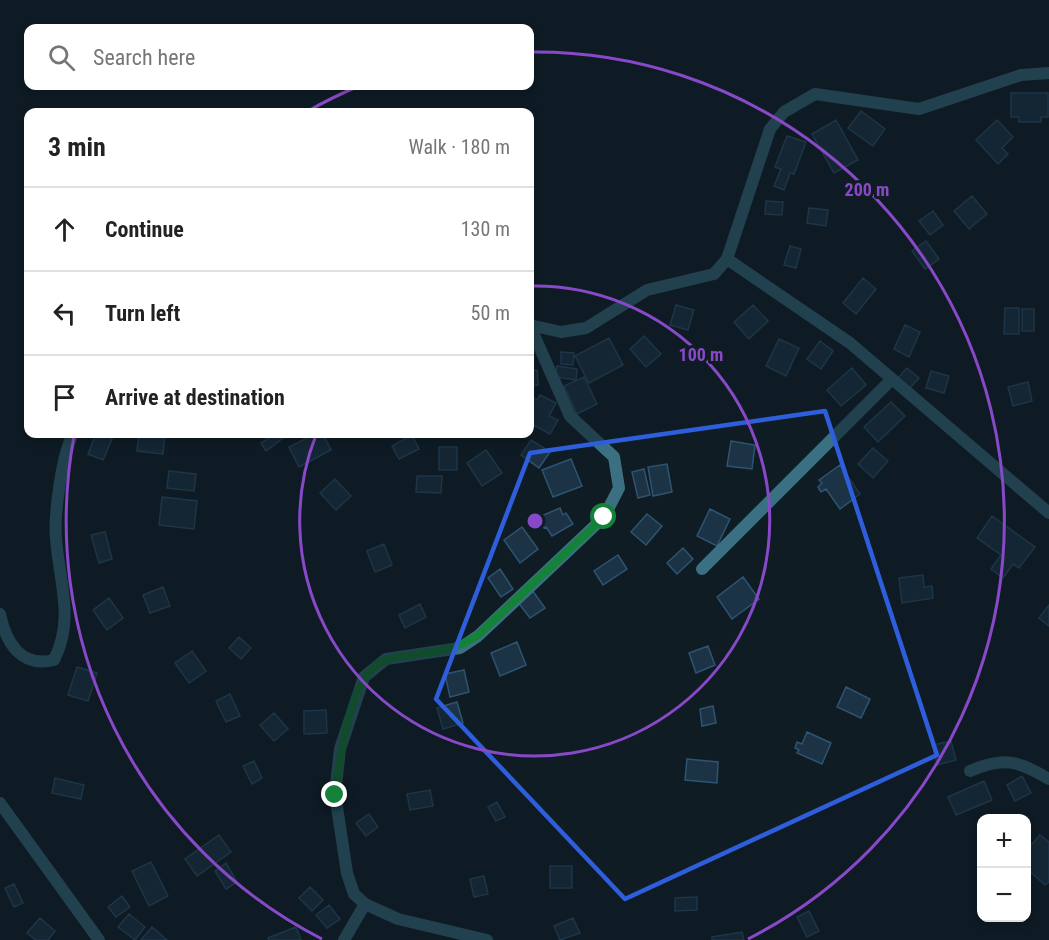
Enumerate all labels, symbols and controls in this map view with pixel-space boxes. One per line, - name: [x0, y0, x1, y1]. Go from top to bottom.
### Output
- search box: [24, 24, 534, 90]
- icon: search: [45, 41, 78, 74]
- text: Search here: [93, 45, 195, 70]
- text: 3 min: [48, 132, 106, 162]
- text: Walk · 180 m: [409, 135, 510, 159]
- text: 200 m: [845, 179, 889, 200]
- icon: ahead: [48, 213, 81, 246]
- text: Continue: [105, 217, 184, 242]
- text: 130 m: [461, 217, 510, 241]
- icon: left: [48, 297, 81, 330]
- text: Turn left: [105, 301, 180, 326]
- text: 50 m: [471, 301, 510, 325]
- text: 100 m: [679, 344, 723, 365]
- icon: arrive: [48, 381, 81, 414]
- text: Arrive at destination: [105, 385, 285, 410]
- route start: [590, 503, 616, 529]
- centre of rings: [525, 511, 545, 531]
- route end: [321, 781, 347, 807]
- map controls: [977, 814, 1031, 922]
- button: +: [977, 814, 1031, 868]
- button: −: [977, 868, 1031, 922]

